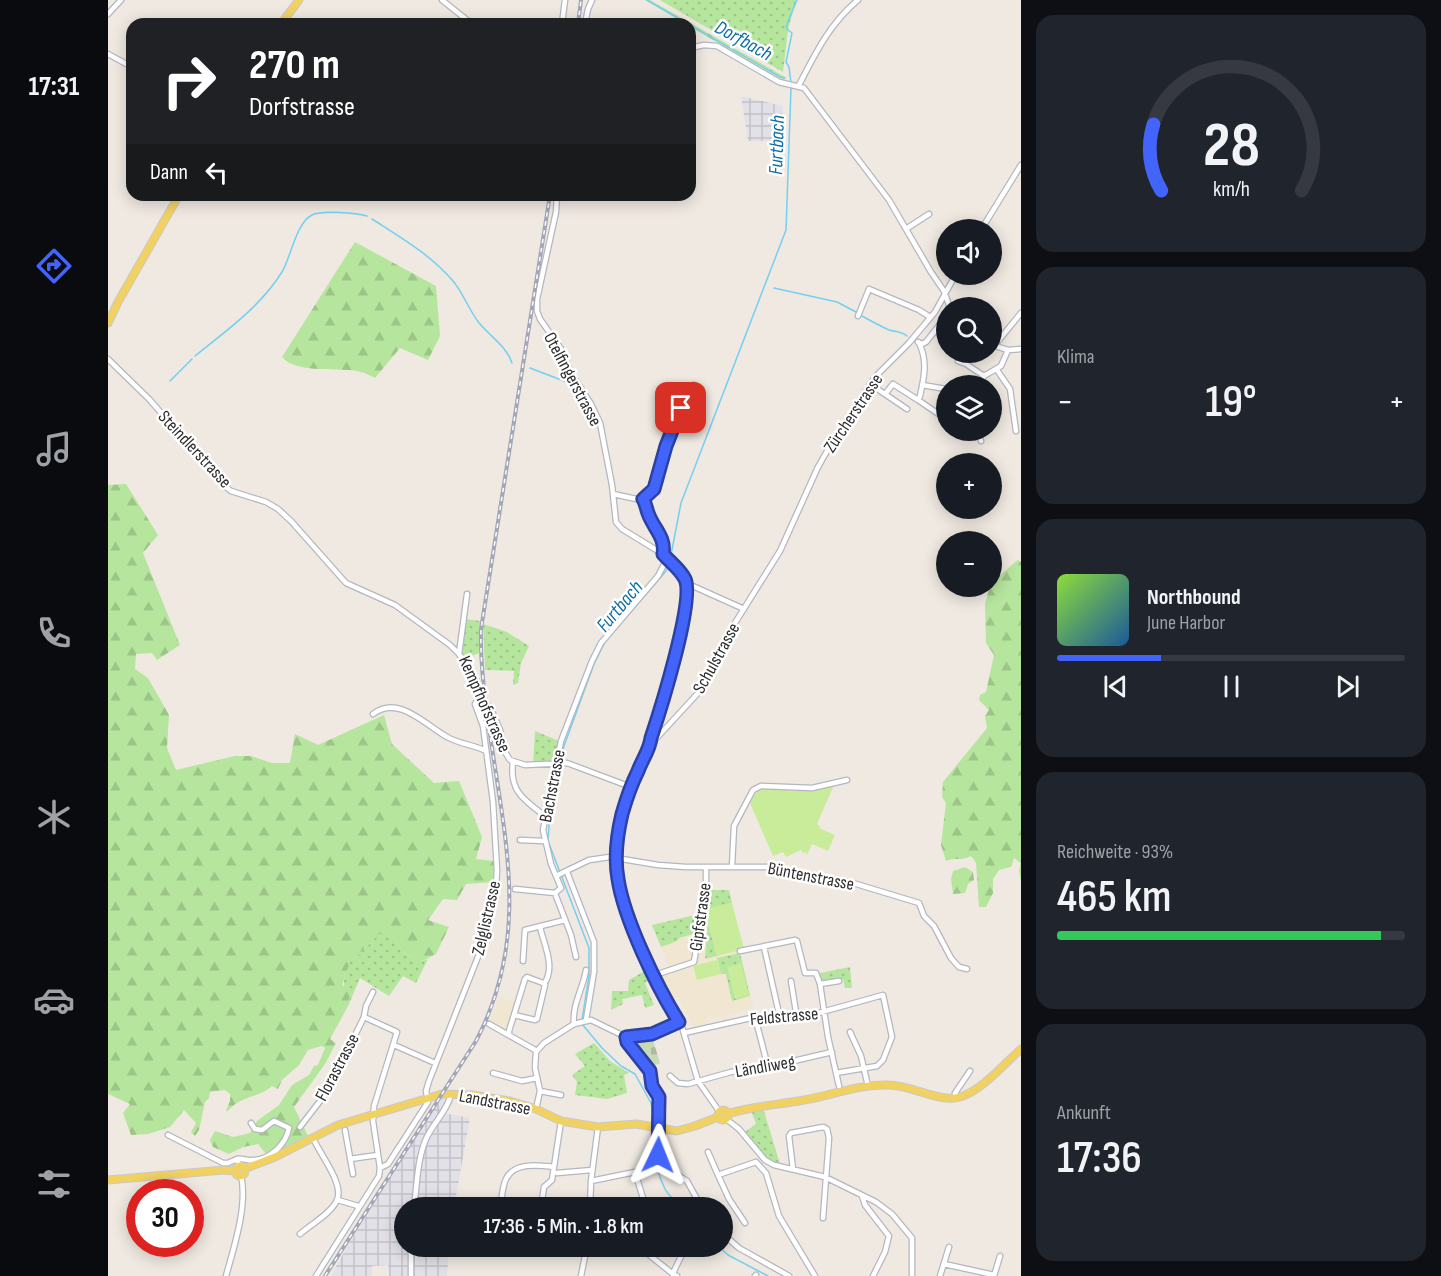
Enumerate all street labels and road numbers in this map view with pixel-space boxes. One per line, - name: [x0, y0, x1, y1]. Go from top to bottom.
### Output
- street label: Otelfingerstrasse: [539, 329, 606, 430]
- street label: Zürcherstrasse: [819, 370, 887, 457]
- street label: Steindlerstrasse: [154, 406, 236, 492]
- street label: Schulstrasse: [689, 619, 744, 697]
- street label: Kempfhofstrasse: [454, 653, 515, 756]
- street label: Bachstrasse: [535, 748, 570, 824]
- street label: Büntenstrasse: [766, 858, 856, 895]
- street label: Zelglistrasse: [468, 879, 505, 957]
- street label: Gipfstrasse: [685, 882, 716, 953]
- street label: Feldstrasse: [749, 1003, 819, 1030]
- street label: Florastrasse: [311, 1030, 364, 1104]
- street label: Ländliweg: [734, 1051, 797, 1082]
- street label: Landstrasse: [457, 1085, 533, 1120]

